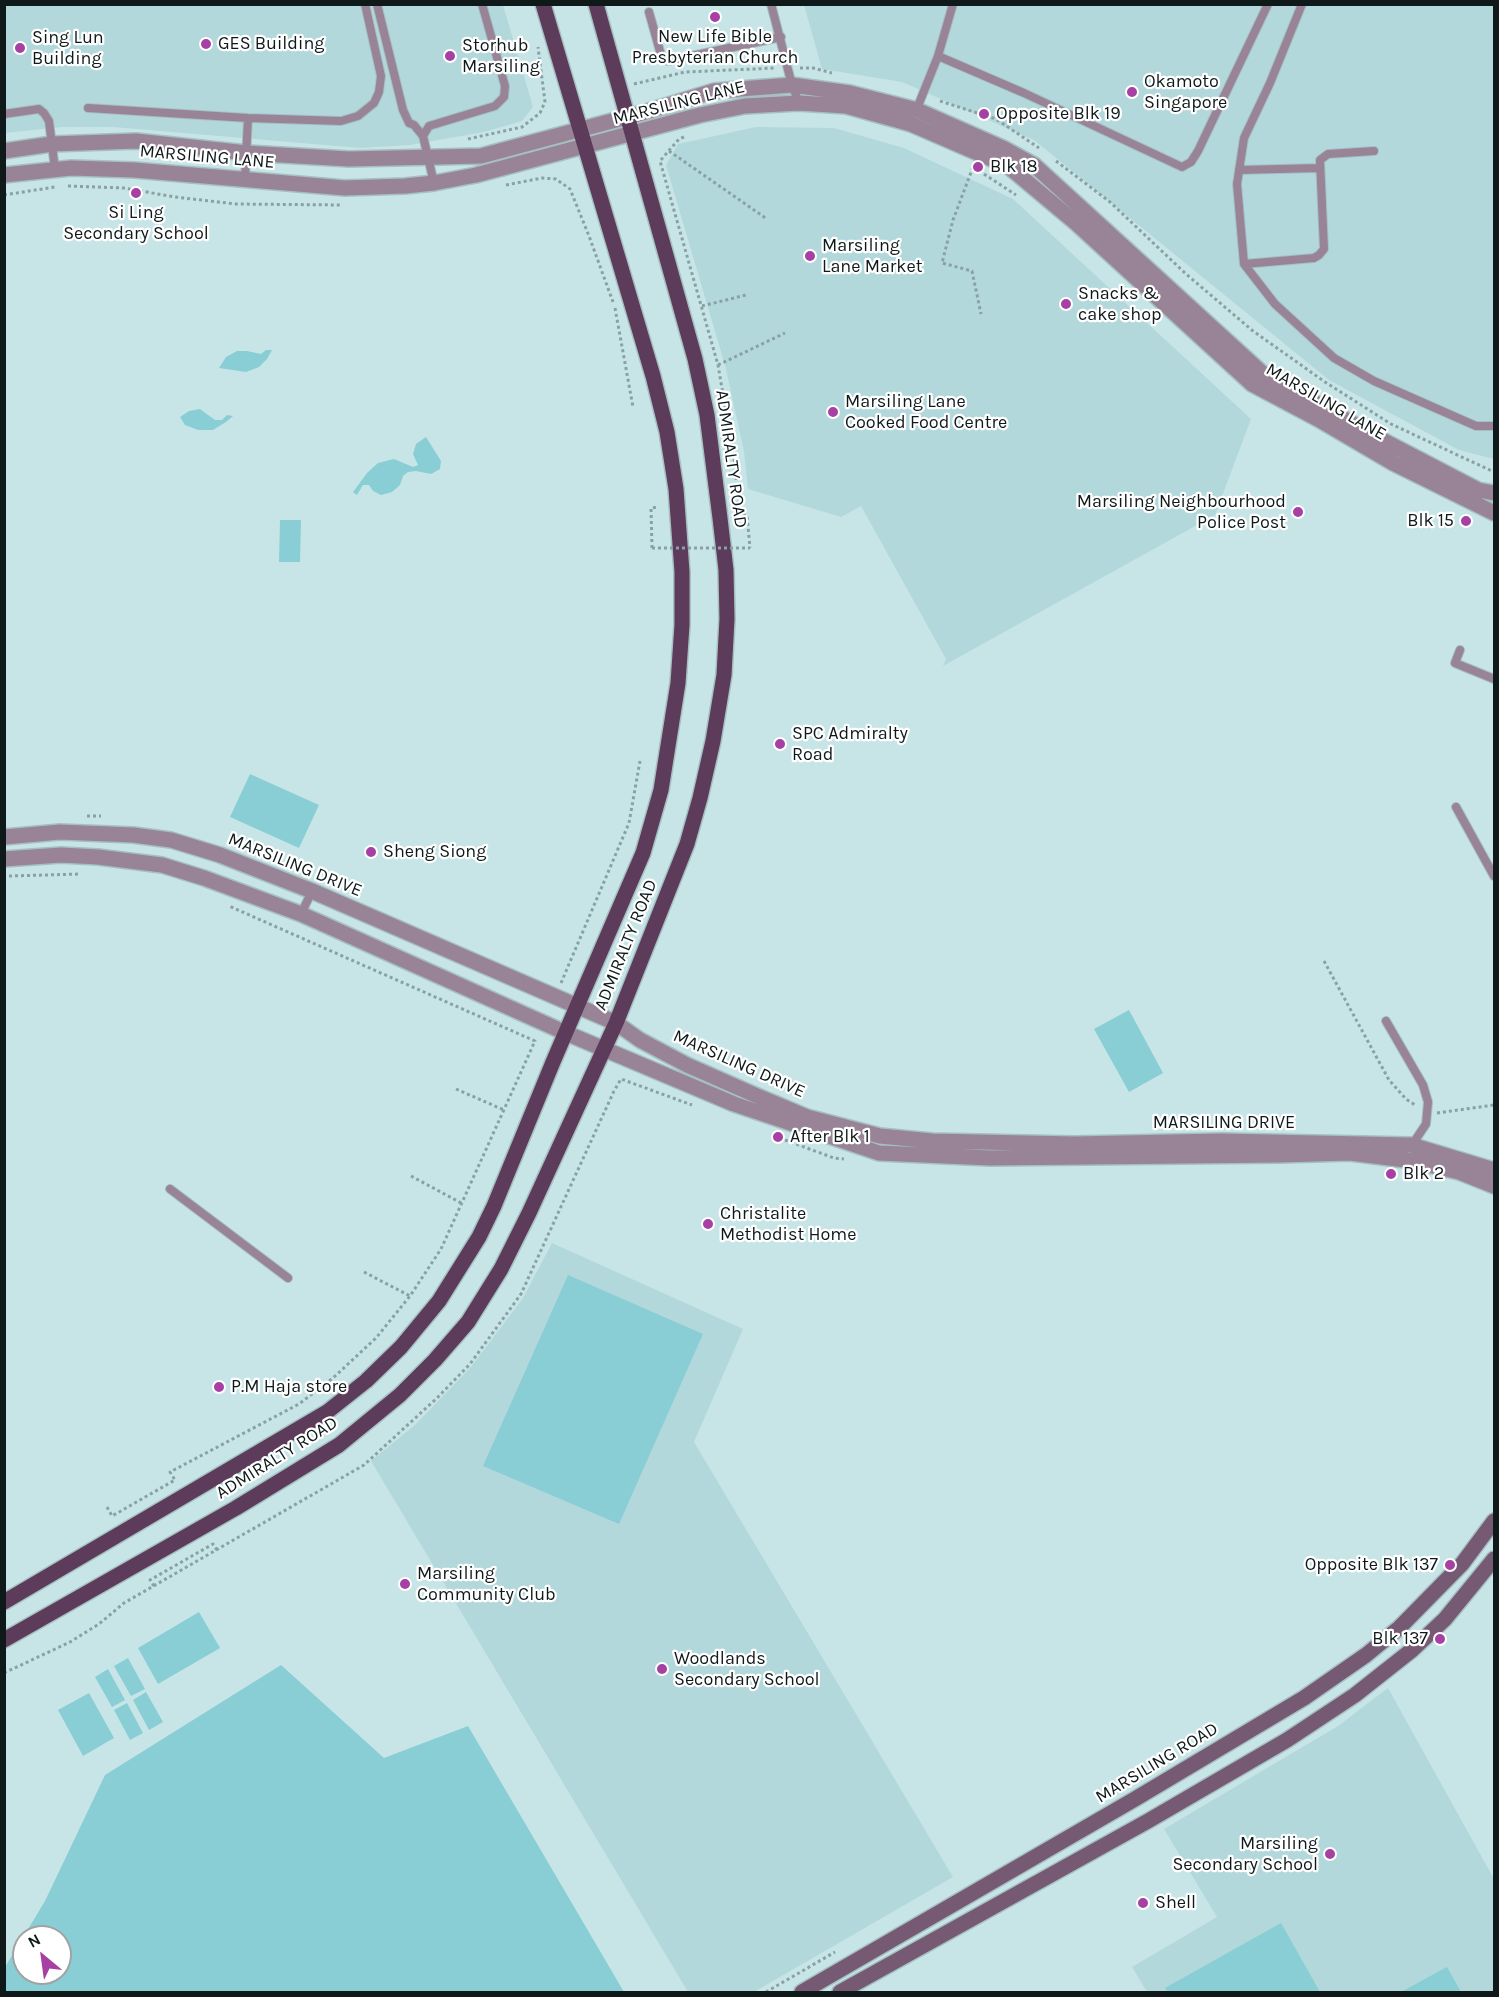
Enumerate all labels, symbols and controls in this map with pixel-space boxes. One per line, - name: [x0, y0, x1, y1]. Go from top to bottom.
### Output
- marker: New Life Bible Presbyterian Church: [708, 10, 722, 24]
- place label: New Life Bible Presbyterian Church: [632, 26, 798, 68]
- place label: Sing Lun Building: [32, 27, 104, 70]
- place label: GES Building: [218, 33, 324, 55]
- place label: Storhub Marsiling: [462, 35, 540, 78]
- marker: GES Building: [199, 37, 213, 51]
- marker: Sing Lun Building: [13, 41, 27, 55]
- marker: Storhub Marsiling: [443, 49, 457, 63]
- place label: Okamoto Singapore: [1144, 71, 1227, 113]
- street label: MARSILING LANE: [611, 76, 747, 130]
- marker: Okamoto Singapore: [1125, 85, 1139, 99]
- place label: Opposite Blk 19: [996, 103, 1121, 125]
- marker: Opposite Blk 19: [977, 107, 991, 121]
- street label: MARSILING LANE: [139, 140, 275, 174]
- place label: Blk 18: [990, 156, 1038, 178]
- marker: Blk 18: [971, 160, 985, 174]
- marker: Si Ling Secondary School: [129, 186, 143, 200]
- place label: Si Ling Secondary School: [63, 202, 209, 244]
- place label: Marsiling Lane Market: [822, 235, 923, 278]
- marker: Marsiling Lane Market: [803, 249, 817, 263]
- place label: Snacks & cake shop: [1078, 283, 1162, 326]
- marker: Snacks & cake shop: [1059, 297, 1073, 311]
- street label: MARSILING LANE: [1262, 359, 1390, 445]
- street label: ADMIRALTY ROAD: [711, 388, 751, 530]
- place label: Marsiling Lane Cooked Food Centre: [845, 391, 1007, 434]
- marker: Marsiling Lane Cooked Food Centre: [826, 405, 840, 419]
- place label: Marsiling Neighbourhood Police Post: [1077, 491, 1286, 534]
- marker: Marsiling Neighbourhood Police Post: [1291, 505, 1305, 519]
- place label: Blk 15: [1407, 510, 1454, 532]
- marker: Blk 15: [1459, 514, 1473, 528]
- place label: SPC Admiralty Road: [792, 723, 908, 766]
- marker: SPC Admiralty Road: [773, 737, 787, 751]
- street label: MARSILING DRIVE: [225, 828, 365, 902]
- place label: Sheng Siong: [383, 841, 486, 863]
- marker: Sheng Siong: [364, 845, 378, 859]
- street label: ADMIRALTY ROAD: [590, 876, 662, 1014]
- street label: MARSILING DRIVE: [670, 1025, 808, 1103]
- street label: MARSILING DRIVE: [1153, 1112, 1295, 1134]
- place label: After Blk 1: [790, 1126, 870, 1148]
- marker: After Blk 1: [771, 1130, 785, 1144]
- place label: Blk 2: [1403, 1163, 1444, 1185]
- marker: Blk 2: [1384, 1167, 1398, 1181]
- place label: Christalite Methodist Home: [720, 1203, 856, 1246]
- marker: Christalite Methodist Home: [701, 1217, 715, 1231]
- place label: P.M Haja store: [231, 1376, 347, 1398]
- marker: P.M Haja store: [212, 1380, 226, 1394]
- street label: ADMIRALTY ROAD: [212, 1412, 342, 1504]
- place label: Opposite Blk 137: [1305, 1554, 1438, 1576]
- marker: Opposite Blk 137: [1443, 1558, 1457, 1572]
- place label: Marsiling Community Club: [417, 1563, 556, 1606]
- marker: Marsiling Community Club: [398, 1577, 412, 1591]
- place label: Blk 137: [1372, 1628, 1428, 1650]
- marker: Blk 137: [1433, 1632, 1447, 1646]
- place label: Woodlands Secondary School: [674, 1648, 820, 1690]
- marker: Woodlands Secondary School: [655, 1662, 669, 1676]
- street label: MARSILING ROAD: [1092, 1718, 1222, 1808]
- place label: Marsiling Secondary School: [1172, 1833, 1318, 1876]
- marker: Marsiling Secondary School: [1323, 1847, 1337, 1861]
- place label: Shell: [1155, 1892, 1196, 1914]
- marker: Shell: [1136, 1896, 1150, 1910]
- north arrow: [12, 1925, 72, 1985]
- text: N: [24, 1929, 44, 1952]

